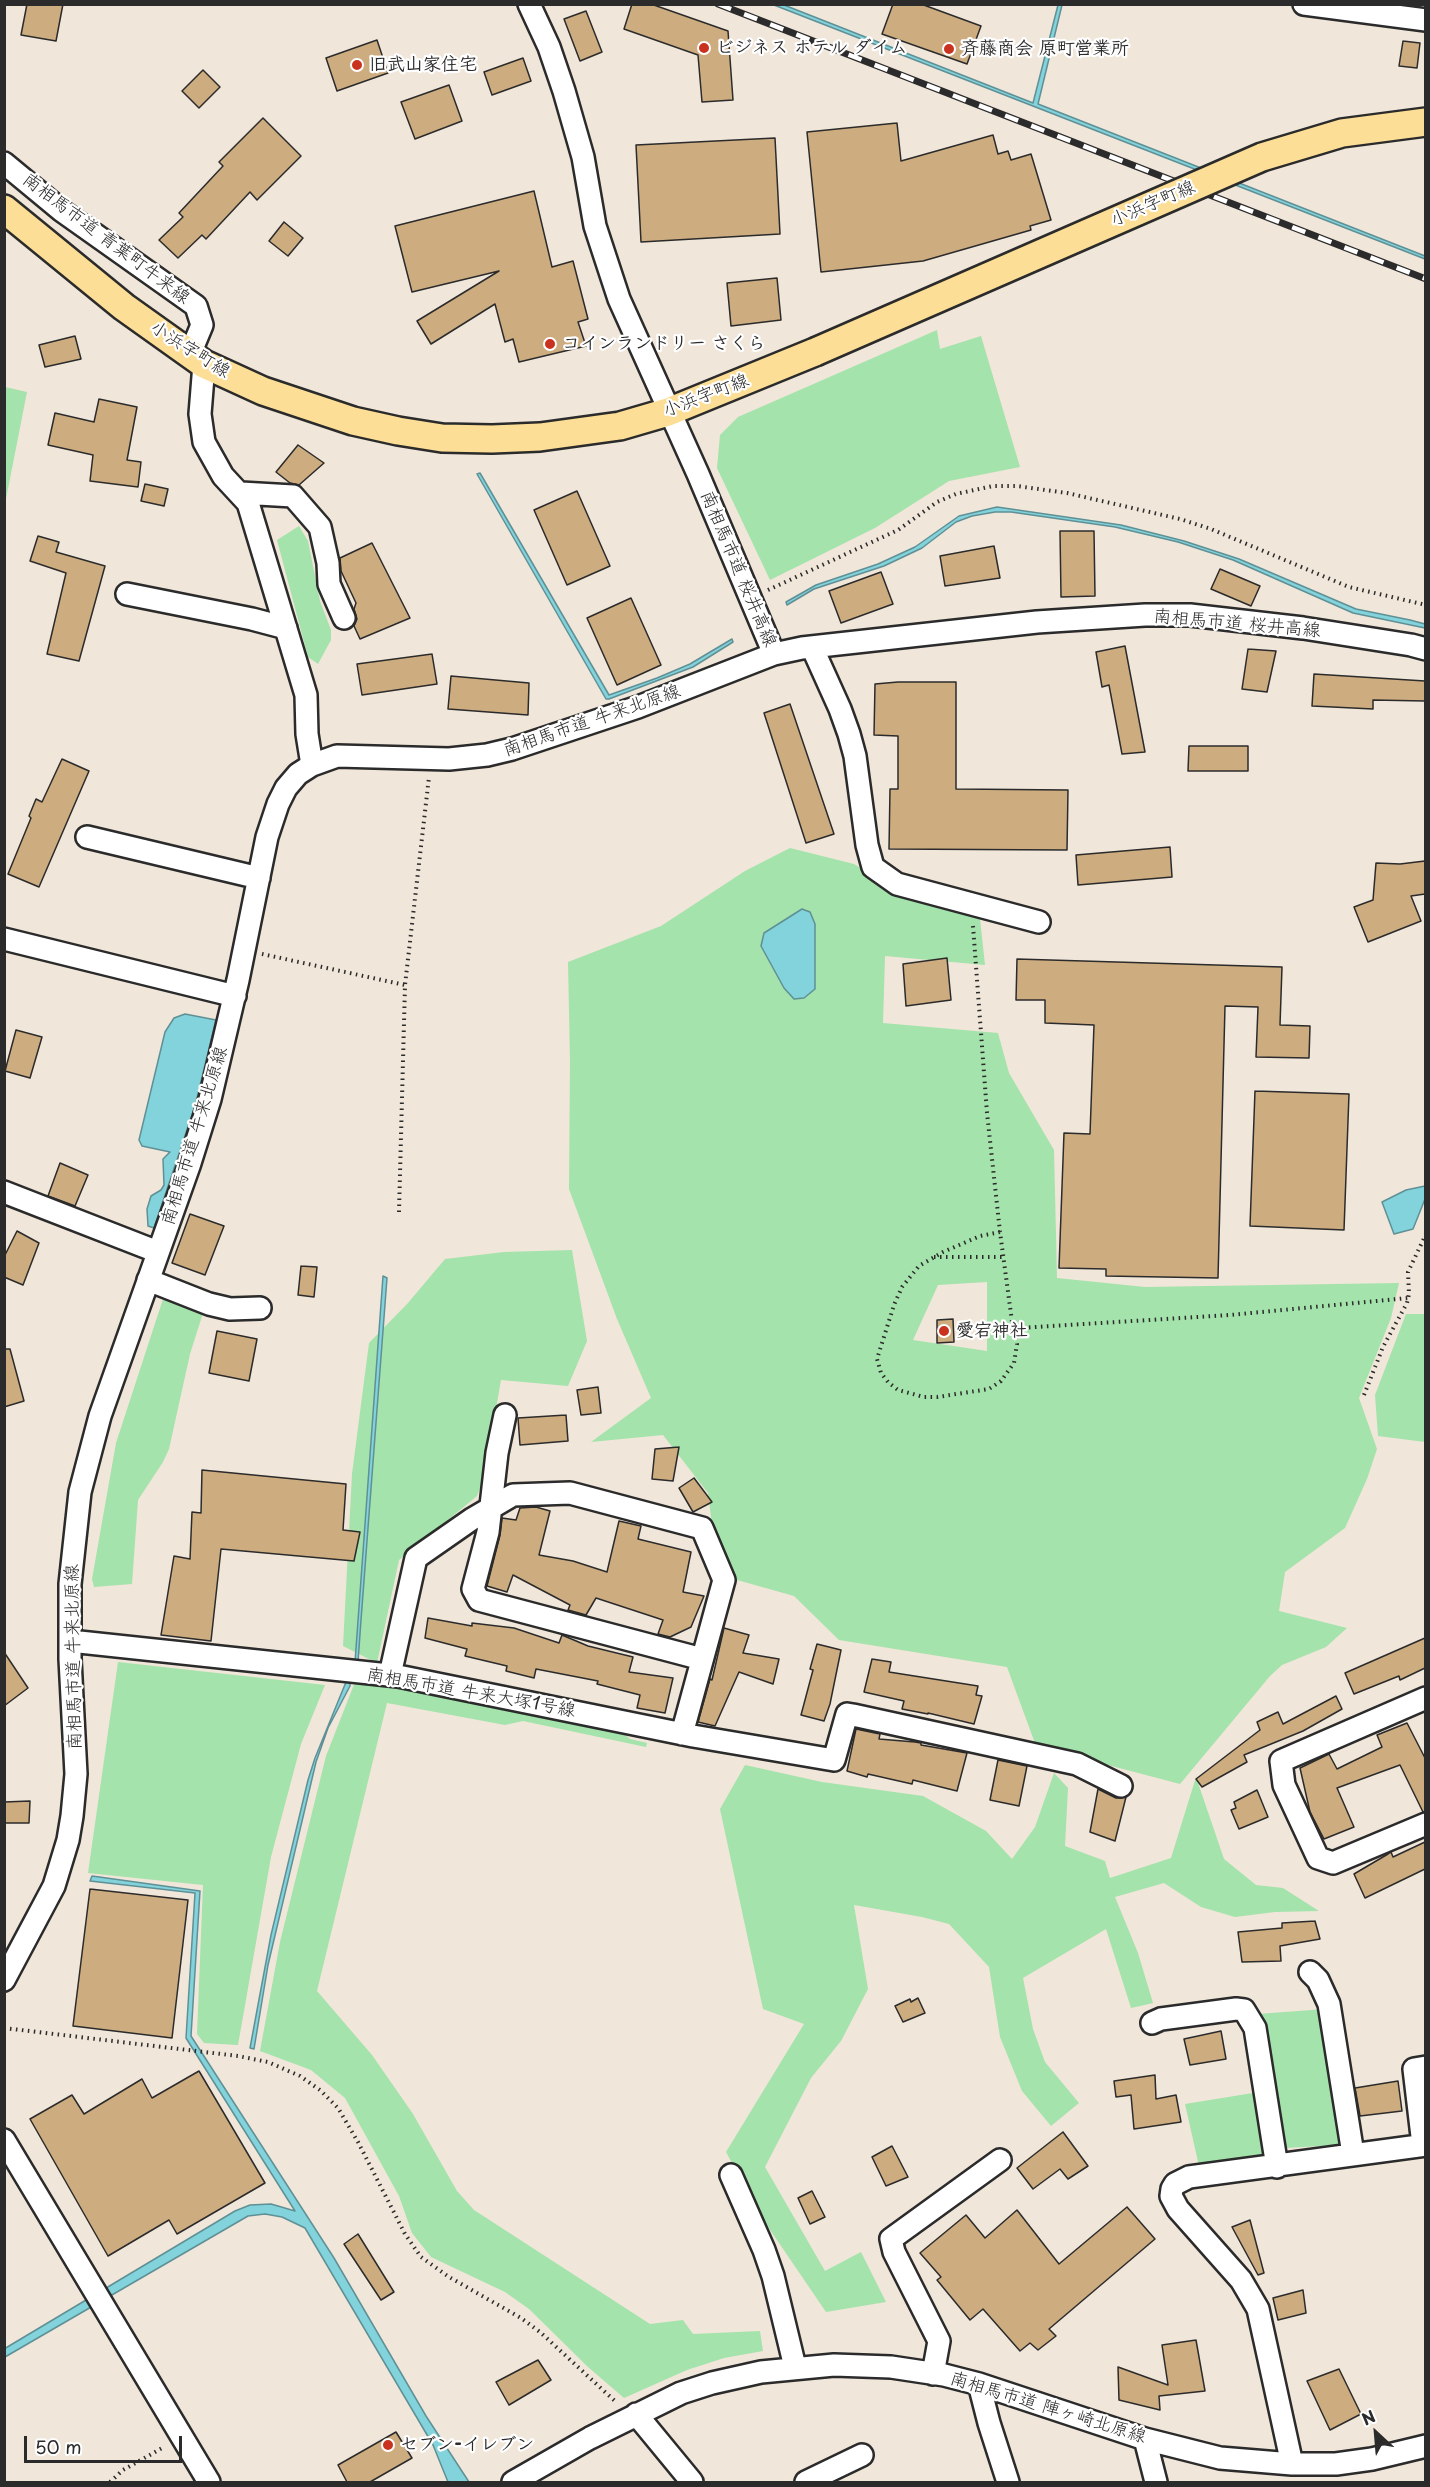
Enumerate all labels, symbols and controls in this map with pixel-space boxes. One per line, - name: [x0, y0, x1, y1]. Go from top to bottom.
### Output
- place label: ビジネス ホテル ダイム: [716, 37, 908, 59]
- place label: 斉藤商会 原町営業所: [961, 38, 1129, 60]
- marker: ビジネス ホテル ダイム: [697, 41, 711, 55]
- marker: 斉藤商会 原町営業所: [942, 42, 956, 56]
- place label: 旧武山家住宅: [369, 54, 477, 76]
- marker: 旧武山家住宅: [350, 58, 364, 72]
- street label: 南相馬市道 青葉町牛来線: [18, 169, 194, 309]
- street label: 小浜字町線: [1107, 176, 1199, 232]
- street label: 小浜字町線: [146, 317, 234, 383]
- place label: コインランドリー さくら: [562, 333, 766, 355]
- marker: コインランドリー さくら: [543, 337, 557, 351]
- street label: 小浜字町線: [660, 370, 752, 422]
- street label: 南相馬市道 桜井高線: [695, 488, 781, 650]
- street label: 南相馬市道 桜井高線: [1152, 606, 1322, 642]
- street label: 南相馬市道 牛来北原線: [501, 681, 683, 761]
- street label: 南相馬市道 牛来北原線: [158, 1044, 232, 1228]
- place label: 愛宕神社: [956, 1320, 1028, 1342]
- marker: 愛宕神社: [937, 1324, 951, 1338]
- street label: 南相馬市道 牛来北原線: [62, 1564, 86, 1750]
- street label: 南相馬市道 牛来大塚1号線: [365, 1664, 577, 1722]
- street label: 南相馬市道 陣ヶ崎北原線: [947, 2368, 1149, 2448]
- north arrow: [1346, 2403, 1406, 2463]
- text: N: [1357, 2403, 1379, 2430]
- scale bar: [27, 2424, 184, 2462]
- text: 50 m: [35, 2433, 82, 2460]
- place label: セブン-イレブン: [400, 2434, 534, 2456]
- marker: セブン-イレブン: [381, 2438, 395, 2452]

